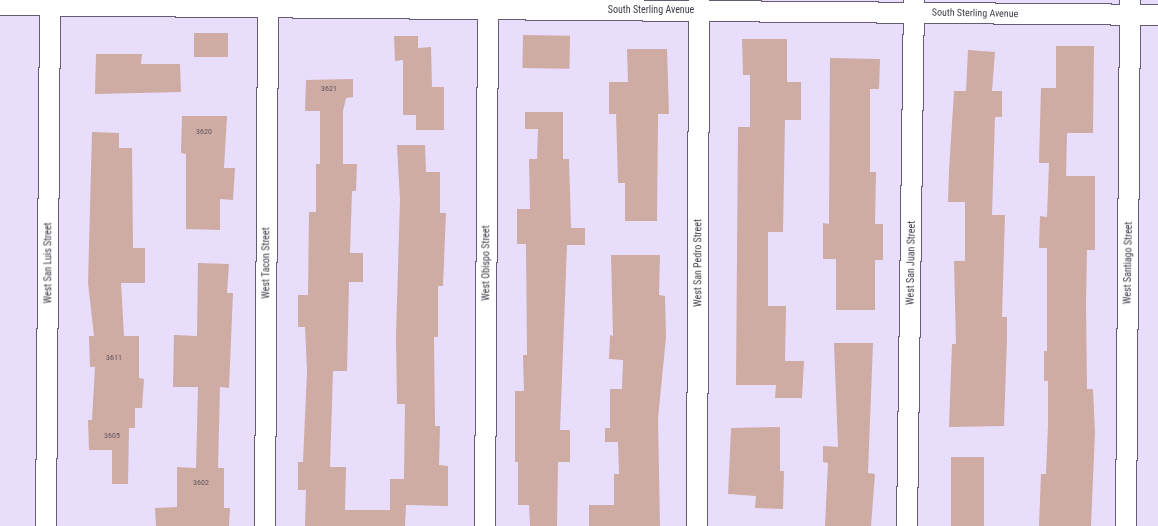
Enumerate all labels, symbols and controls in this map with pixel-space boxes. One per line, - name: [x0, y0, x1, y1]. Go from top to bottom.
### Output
- street label: South Sterling Avenue: [608, 4, 694, 16]
- street label: South Sterling Avenue: [932, 6, 1018, 20]
- house number: 3621: [321, 84, 337, 94]
- house number: 3620: [196, 127, 212, 137]
- street label: West San Pedro Street: [692, 219, 704, 307]
- street label: West San Juan Street: [904, 221, 918, 305]
- street label: West San Luis Street: [42, 222, 54, 304]
- street label: West Santiago Street: [1121, 222, 1135, 304]
- street label: West Obispo Street: [480, 225, 492, 301]
- street label: West Tacon Street: [260, 227, 272, 299]
- house number: 3611: [106, 353, 122, 363]
- house number: 3605: [104, 431, 120, 441]
- house number: 3602: [193, 478, 209, 488]

